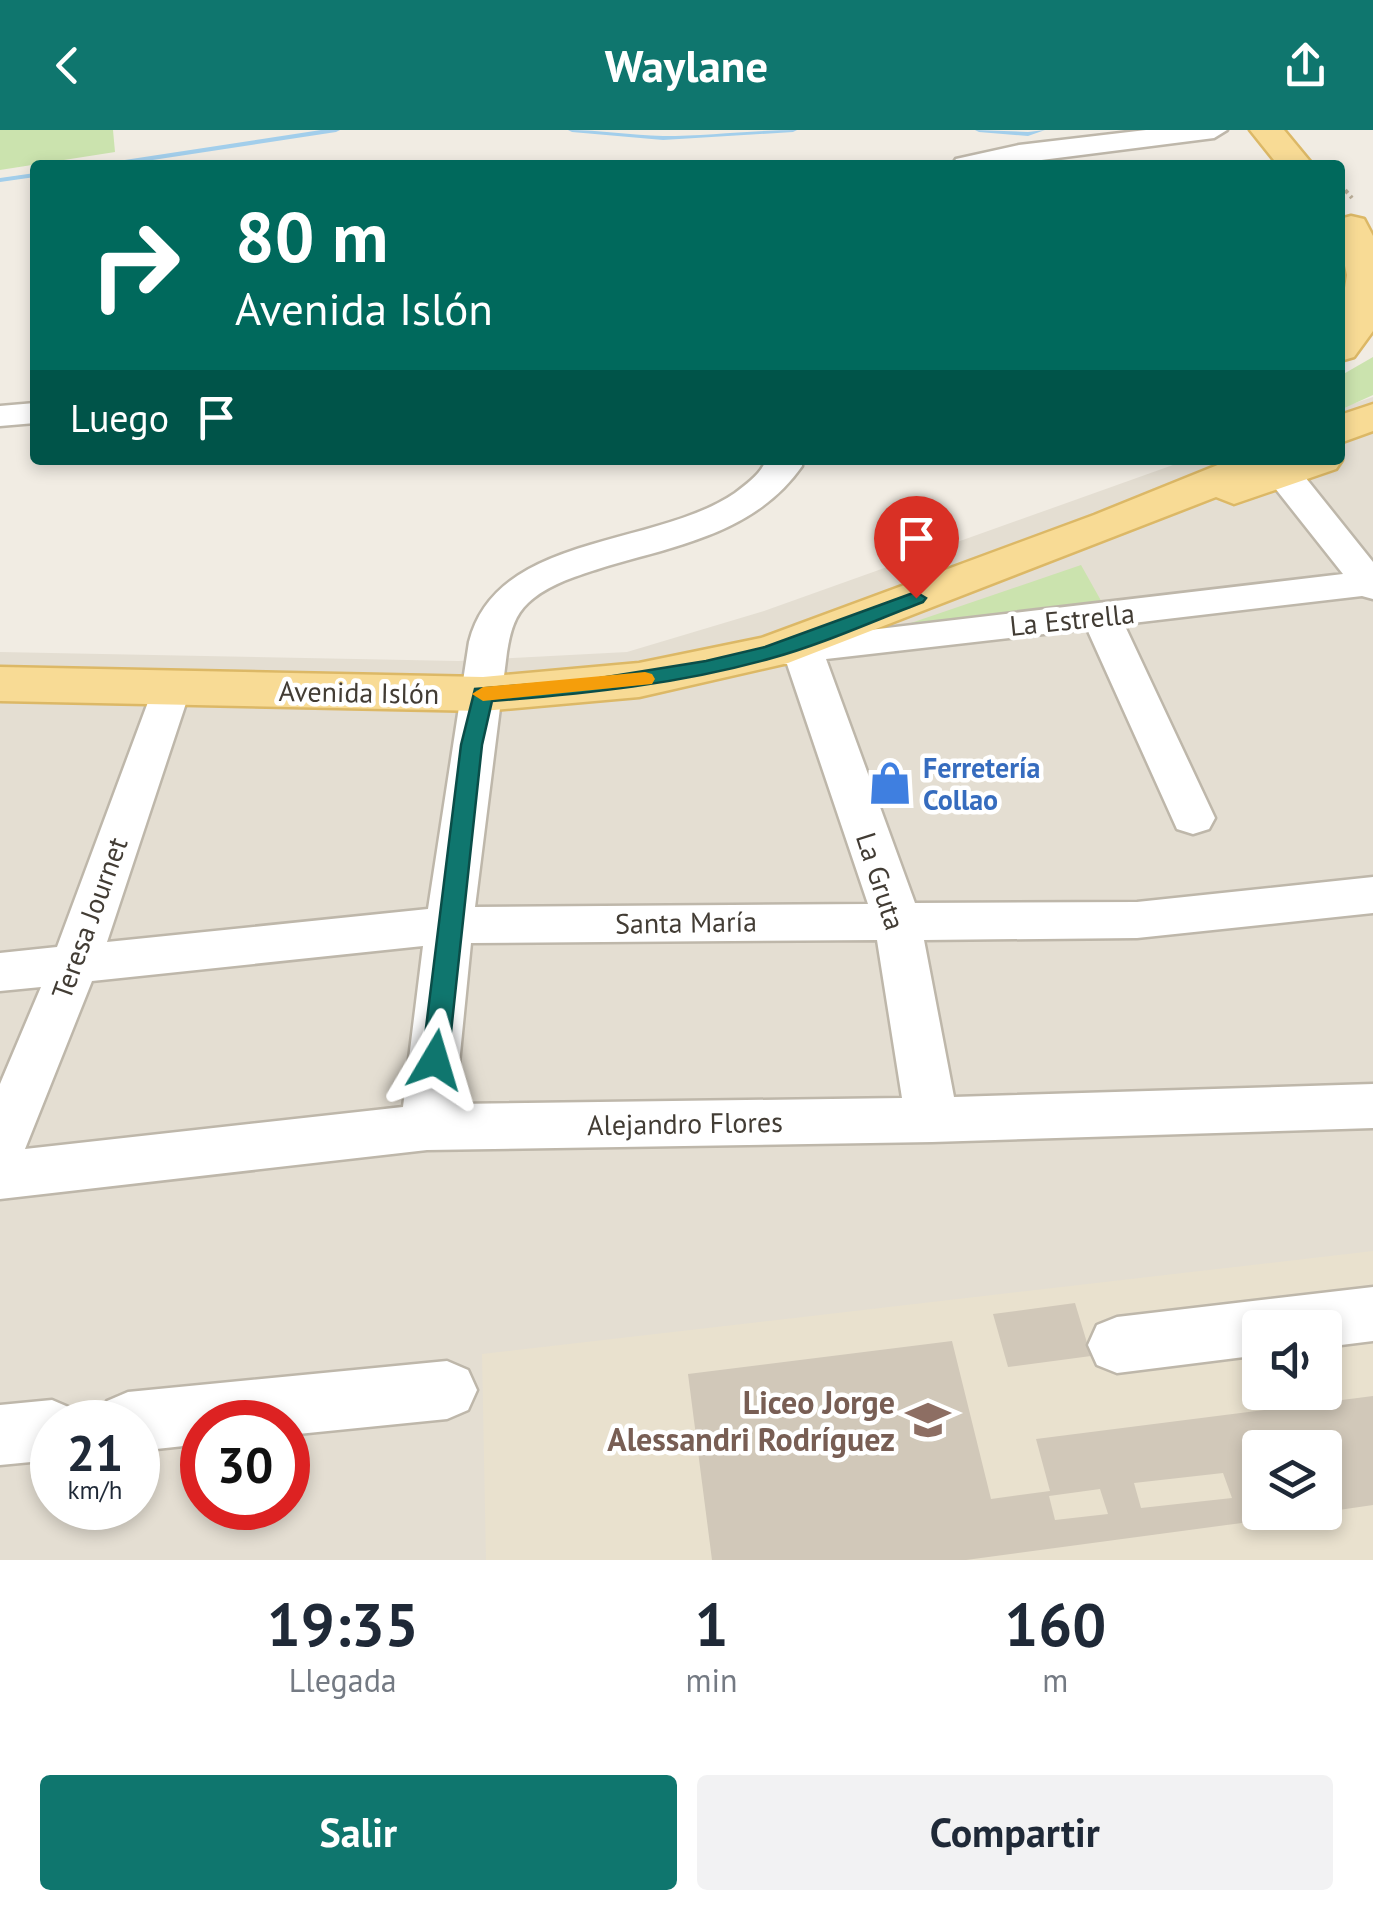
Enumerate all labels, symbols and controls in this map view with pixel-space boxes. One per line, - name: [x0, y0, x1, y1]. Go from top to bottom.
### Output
- text: Waylane: [605, 36, 768, 94]
- icon: back: [40, 38, 95, 93]
- icon: share: [1278, 38, 1333, 93]
- text: 80 m: [235, 191, 388, 281]
- icon: right: [70, 200, 200, 330]
- text: Avenida Islón: [235, 279, 493, 337]
- icon: arrive: [189, 390, 244, 445]
- text: Luego: [70, 393, 169, 442]
- pin: [874, 496, 959, 599]
- icon: arrive: [889, 511, 944, 566]
- street label: La Estrella: [1008, 594, 1136, 644]
- street label: Avenida Islón: [278, 672, 440, 712]
- place label: Ferretería Collao: [923, 749, 1040, 818]
- shop icon: Ferretería Collao: [866, 759, 914, 807]
- street label: La Gruta: [848, 828, 914, 934]
- street label: Teresa Journet: [43, 831, 136, 1004]
- street label: Santa María: [615, 902, 757, 942]
- position arrow: [383, 1008, 487, 1112]
- street label: Alejandro Flores: [587, 1103, 783, 1143]
- map controls: [1242, 1310, 1342, 1530]
- button: sound: [1242, 1310, 1342, 1410]
- place label: Liceo Jorge Alessandri Rodríguez: [607, 1381, 895, 1460]
- school or university icon: Liceo Jorge Alessandri Rodríguez: [904, 1396, 952, 1444]
- speed limit sign: 30: [180, 1400, 310, 1530]
- text: 21: [67, 1420, 123, 1485]
- button: layers: [1242, 1430, 1342, 1530]
- text: km/h: [68, 1474, 122, 1506]
- text: 19:35: [267, 1585, 419, 1663]
- text: 1: [695, 1585, 729, 1663]
- text: 160: [1004, 1585, 1106, 1663]
- text: Llegada: [289, 1659, 397, 1701]
- text: min: [686, 1659, 738, 1701]
- text: m: [1042, 1659, 1068, 1701]
- button: Salir: [40, 1775, 677, 1890]
- button: Compartir: [697, 1775, 1333, 1890]

